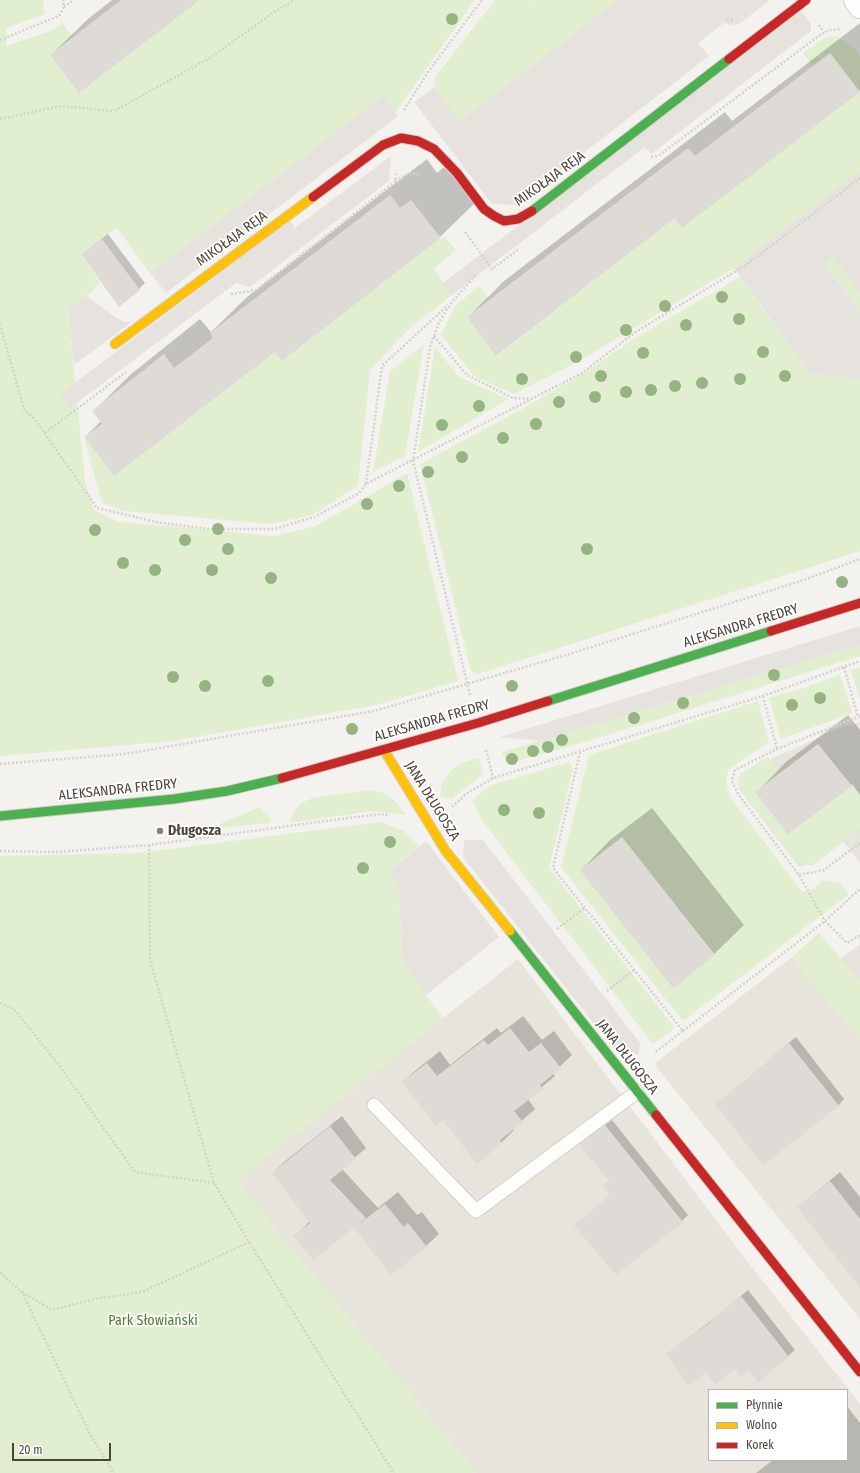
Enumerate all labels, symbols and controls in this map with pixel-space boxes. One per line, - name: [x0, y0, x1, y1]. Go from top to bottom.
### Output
- street label: MIKOŁAJA REJA: [511, 148, 589, 210]
- street label: MIKOŁAJA REJA: [193, 208, 271, 270]
- street label: ALEKSANDRA FREDRY: [682, 601, 800, 651]
- street label: ALEKSANDRA FREDRY: [372, 696, 492, 746]
- street label: JANA DŁUGOSZA: [401, 758, 463, 844]
- street label: ALEKSANDRA FREDRY: [58, 775, 178, 805]
- place label: Długosza: [168, 823, 221, 839]
- marker: Długosza: [155, 826, 165, 836]
- street label: JANA DŁUGOSZA: [593, 1016, 661, 1098]
- park label: Park Słowiański: [108, 1313, 198, 1329]
- legend: [708, 1389, 848, 1461]
- text: Płynnie: [746, 1398, 783, 1412]
- text: Wolno: [746, 1418, 777, 1432]
- scale bar: [14, 1435, 113, 1461]
- text: Korek: [746, 1438, 774, 1452]
- text: 20 m: [19, 1443, 43, 1457]

